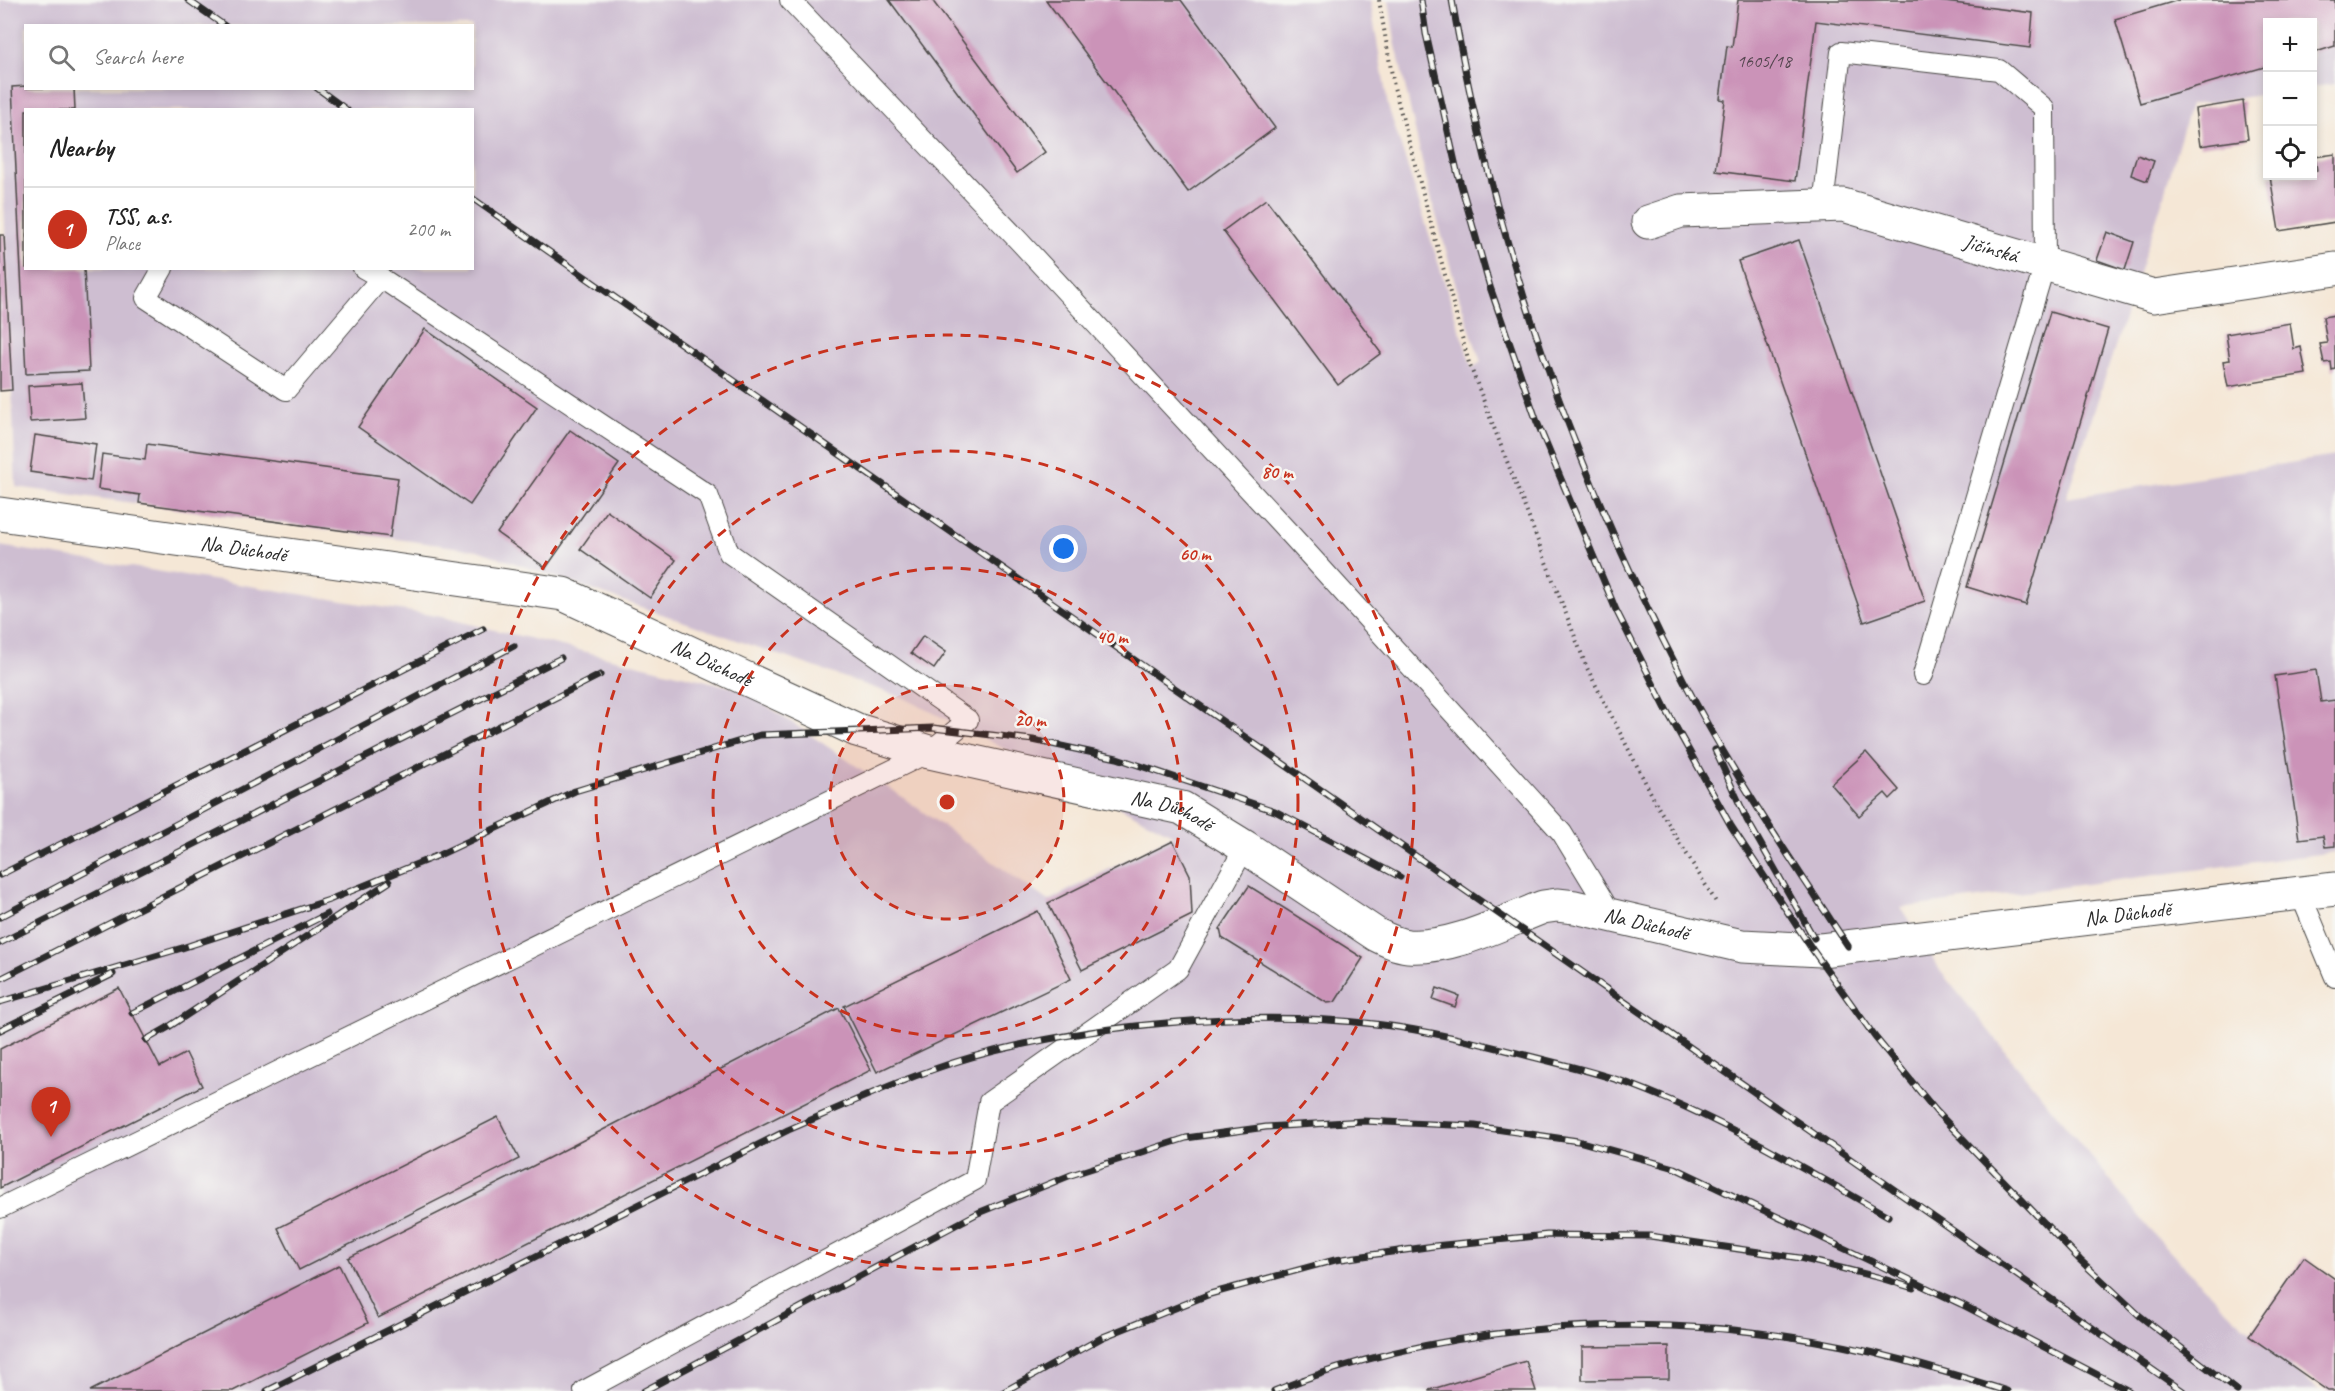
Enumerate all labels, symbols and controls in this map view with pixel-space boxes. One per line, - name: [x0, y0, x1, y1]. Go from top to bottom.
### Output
- map controls: [2263, 18, 2317, 180]
- button: +: [2263, 18, 2317, 72]
- search box: [24, 24, 474, 90]
- icon: search: [45, 41, 78, 74]
- text: Search here: [93, 43, 183, 71]
- house number: 1605/18: [1737, 50, 1793, 72]
- button: −: [2263, 72, 2317, 126]
- button: locate: [2263, 126, 2317, 180]
- text: Nearby: [48, 131, 113, 164]
- text: TSS, a.s.: [105, 203, 172, 231]
- text: 1: [63, 217, 72, 242]
- text: 200 m: [407, 217, 450, 242]
- street label: Jičínská: [1960, 228, 2023, 269]
- text: Place: [105, 231, 140, 256]
- text: 80 m: [1262, 461, 1294, 483]
- street label: Na Důchodě: [199, 530, 291, 568]
- your location: [1049, 534, 1078, 563]
- text: 60 m: [1179, 543, 1212, 565]
- text: 40 m: [1097, 626, 1129, 648]
- street label: Na Důchodě: [667, 633, 759, 694]
- text: 20 m: [1015, 709, 1047, 731]
- street label: Na Důchodě: [1128, 784, 1221, 839]
- centre of rings: [937, 792, 957, 812]
- street label: Na Důchodě: [2083, 895, 2175, 932]
- street label: Na Důchodě: [1601, 901, 1694, 947]
- pin: 1: [32, 1088, 70, 1137]

